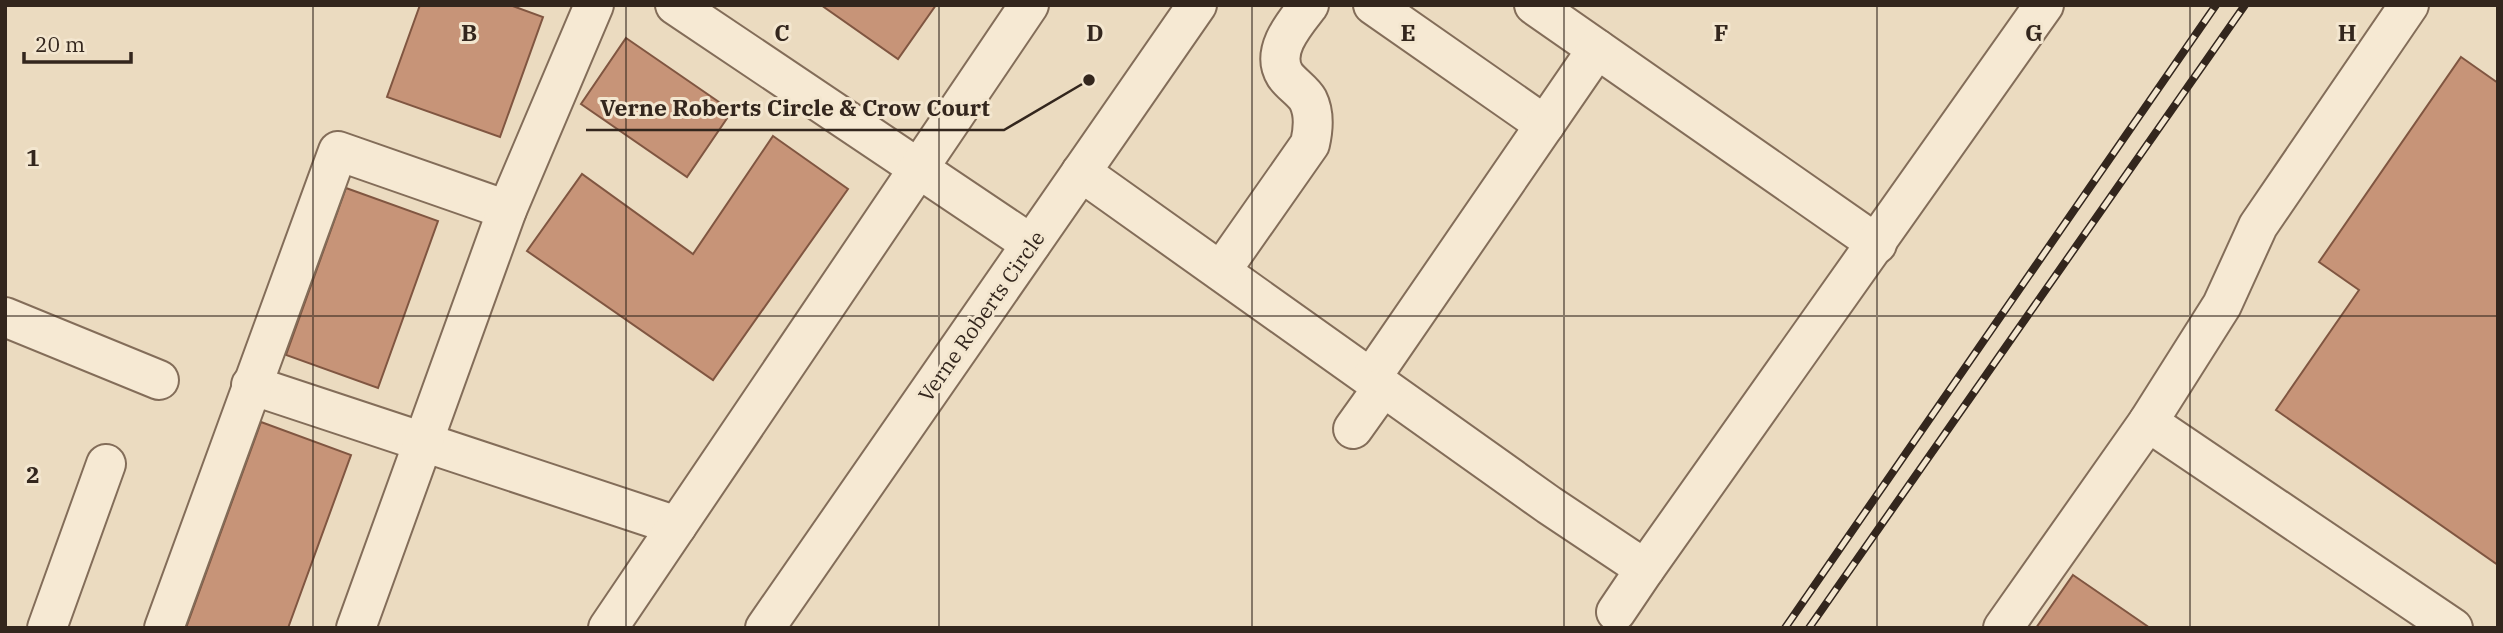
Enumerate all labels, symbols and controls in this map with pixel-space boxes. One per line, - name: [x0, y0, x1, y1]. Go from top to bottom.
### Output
- text: B: [461, 17, 477, 47]
- text: C: [774, 17, 790, 47]
- text: D: [1086, 17, 1104, 47]
- text: E: [1400, 17, 1416, 47]
- text: F: [1714, 17, 1728, 47]
- text: G: [2025, 17, 2043, 47]
- text: H: [2338, 17, 2356, 47]
- scale bar: [24, 21, 131, 65]
- text: 20 m: [35, 30, 85, 58]
- callout: Verne Roberts Circle & Crow Court: [586, 86, 1004, 130]
- text: Verne Roberts Circle & Crow Court: [600, 92, 990, 122]
- text: 1: [26, 142, 40, 172]
- street label: Verne Roberts Circle: [911, 225, 1051, 407]
- text: 2: [26, 459, 40, 489]

